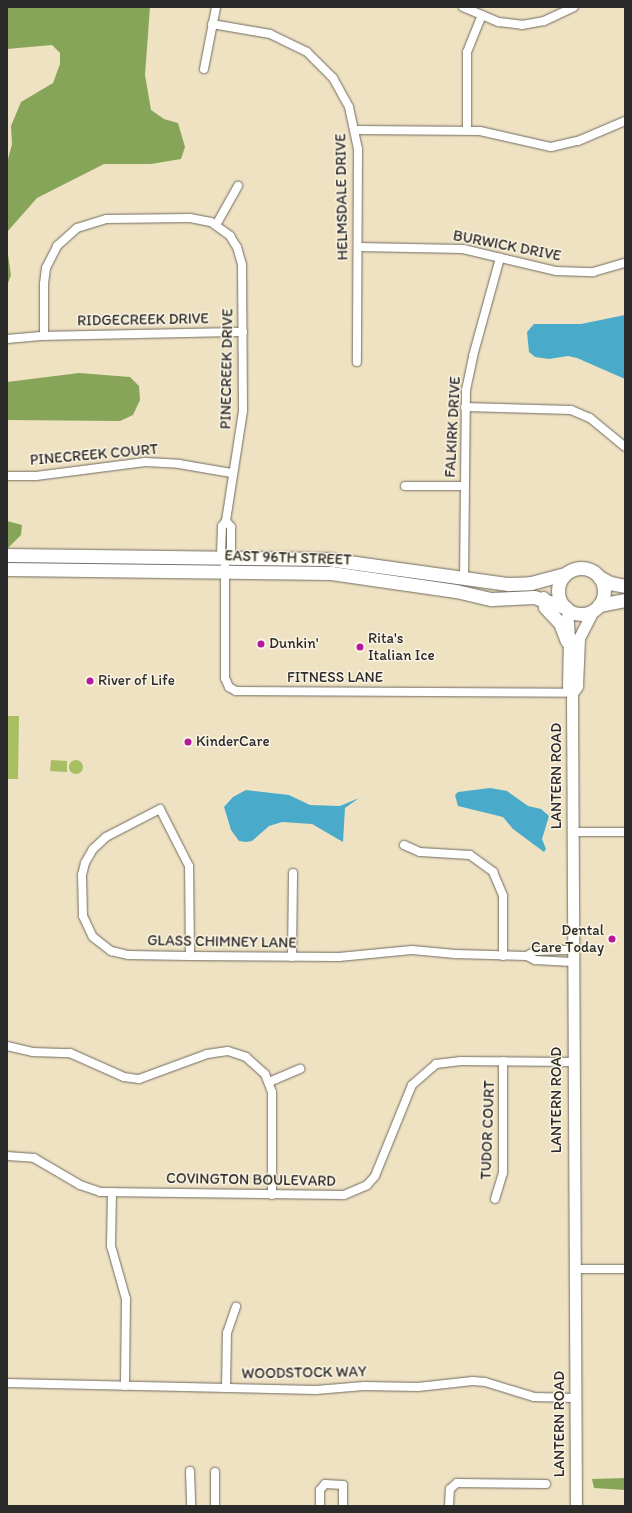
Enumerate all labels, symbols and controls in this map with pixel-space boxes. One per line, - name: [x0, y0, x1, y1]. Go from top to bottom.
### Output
- street label: HELMSDALE DRIVE: [332, 133, 352, 261]
- street label: BURWICK DRIVE: [451, 227, 563, 265]
- street label: PINECREEK DRIVE: [217, 307, 237, 431]
- street label: RIDGECREEK DRIVE: [76, 310, 210, 330]
- street label: FALKIRK DRIVE: [441, 376, 465, 478]
- street label: PINECREEK COURT: [29, 440, 159, 470]
- street label: EAST 96TH STREET: [224, 547, 352, 569]
- place label: Rita's Italian Ice: [368, 629, 435, 664]
- place label: Dunkin': [269, 635, 318, 653]
- marker: Dunkin': [256, 639, 266, 649]
- marker: Rita's Italian Ice: [355, 642, 365, 652]
- street label: FITNESS LANE: [287, 669, 383, 687]
- place label: River of Life: [98, 672, 175, 690]
- marker: River of Life: [85, 676, 95, 686]
- street label: LANTERN ROAD: [548, 723, 566, 829]
- place label: KinderCare: [196, 733, 270, 751]
- marker: KinderCare: [183, 737, 193, 747]
- place label: Dental Care Today: [533, 921, 604, 956]
- street label: GLASS CHIMNEY LANE: [146, 932, 298, 952]
- marker: Dental Care Today: [607, 934, 617, 944]
- street label: LANTERN ROAD: [548, 1047, 566, 1153]
- street label: TUDOR COURT: [477, 1080, 499, 1180]
- street label: COVINGTON BOULEVARD: [166, 1170, 336, 1190]
- street label: WOODSTOCK WAY: [241, 1363, 367, 1383]
- street label: LANTERN ROAD: [551, 1371, 569, 1477]

